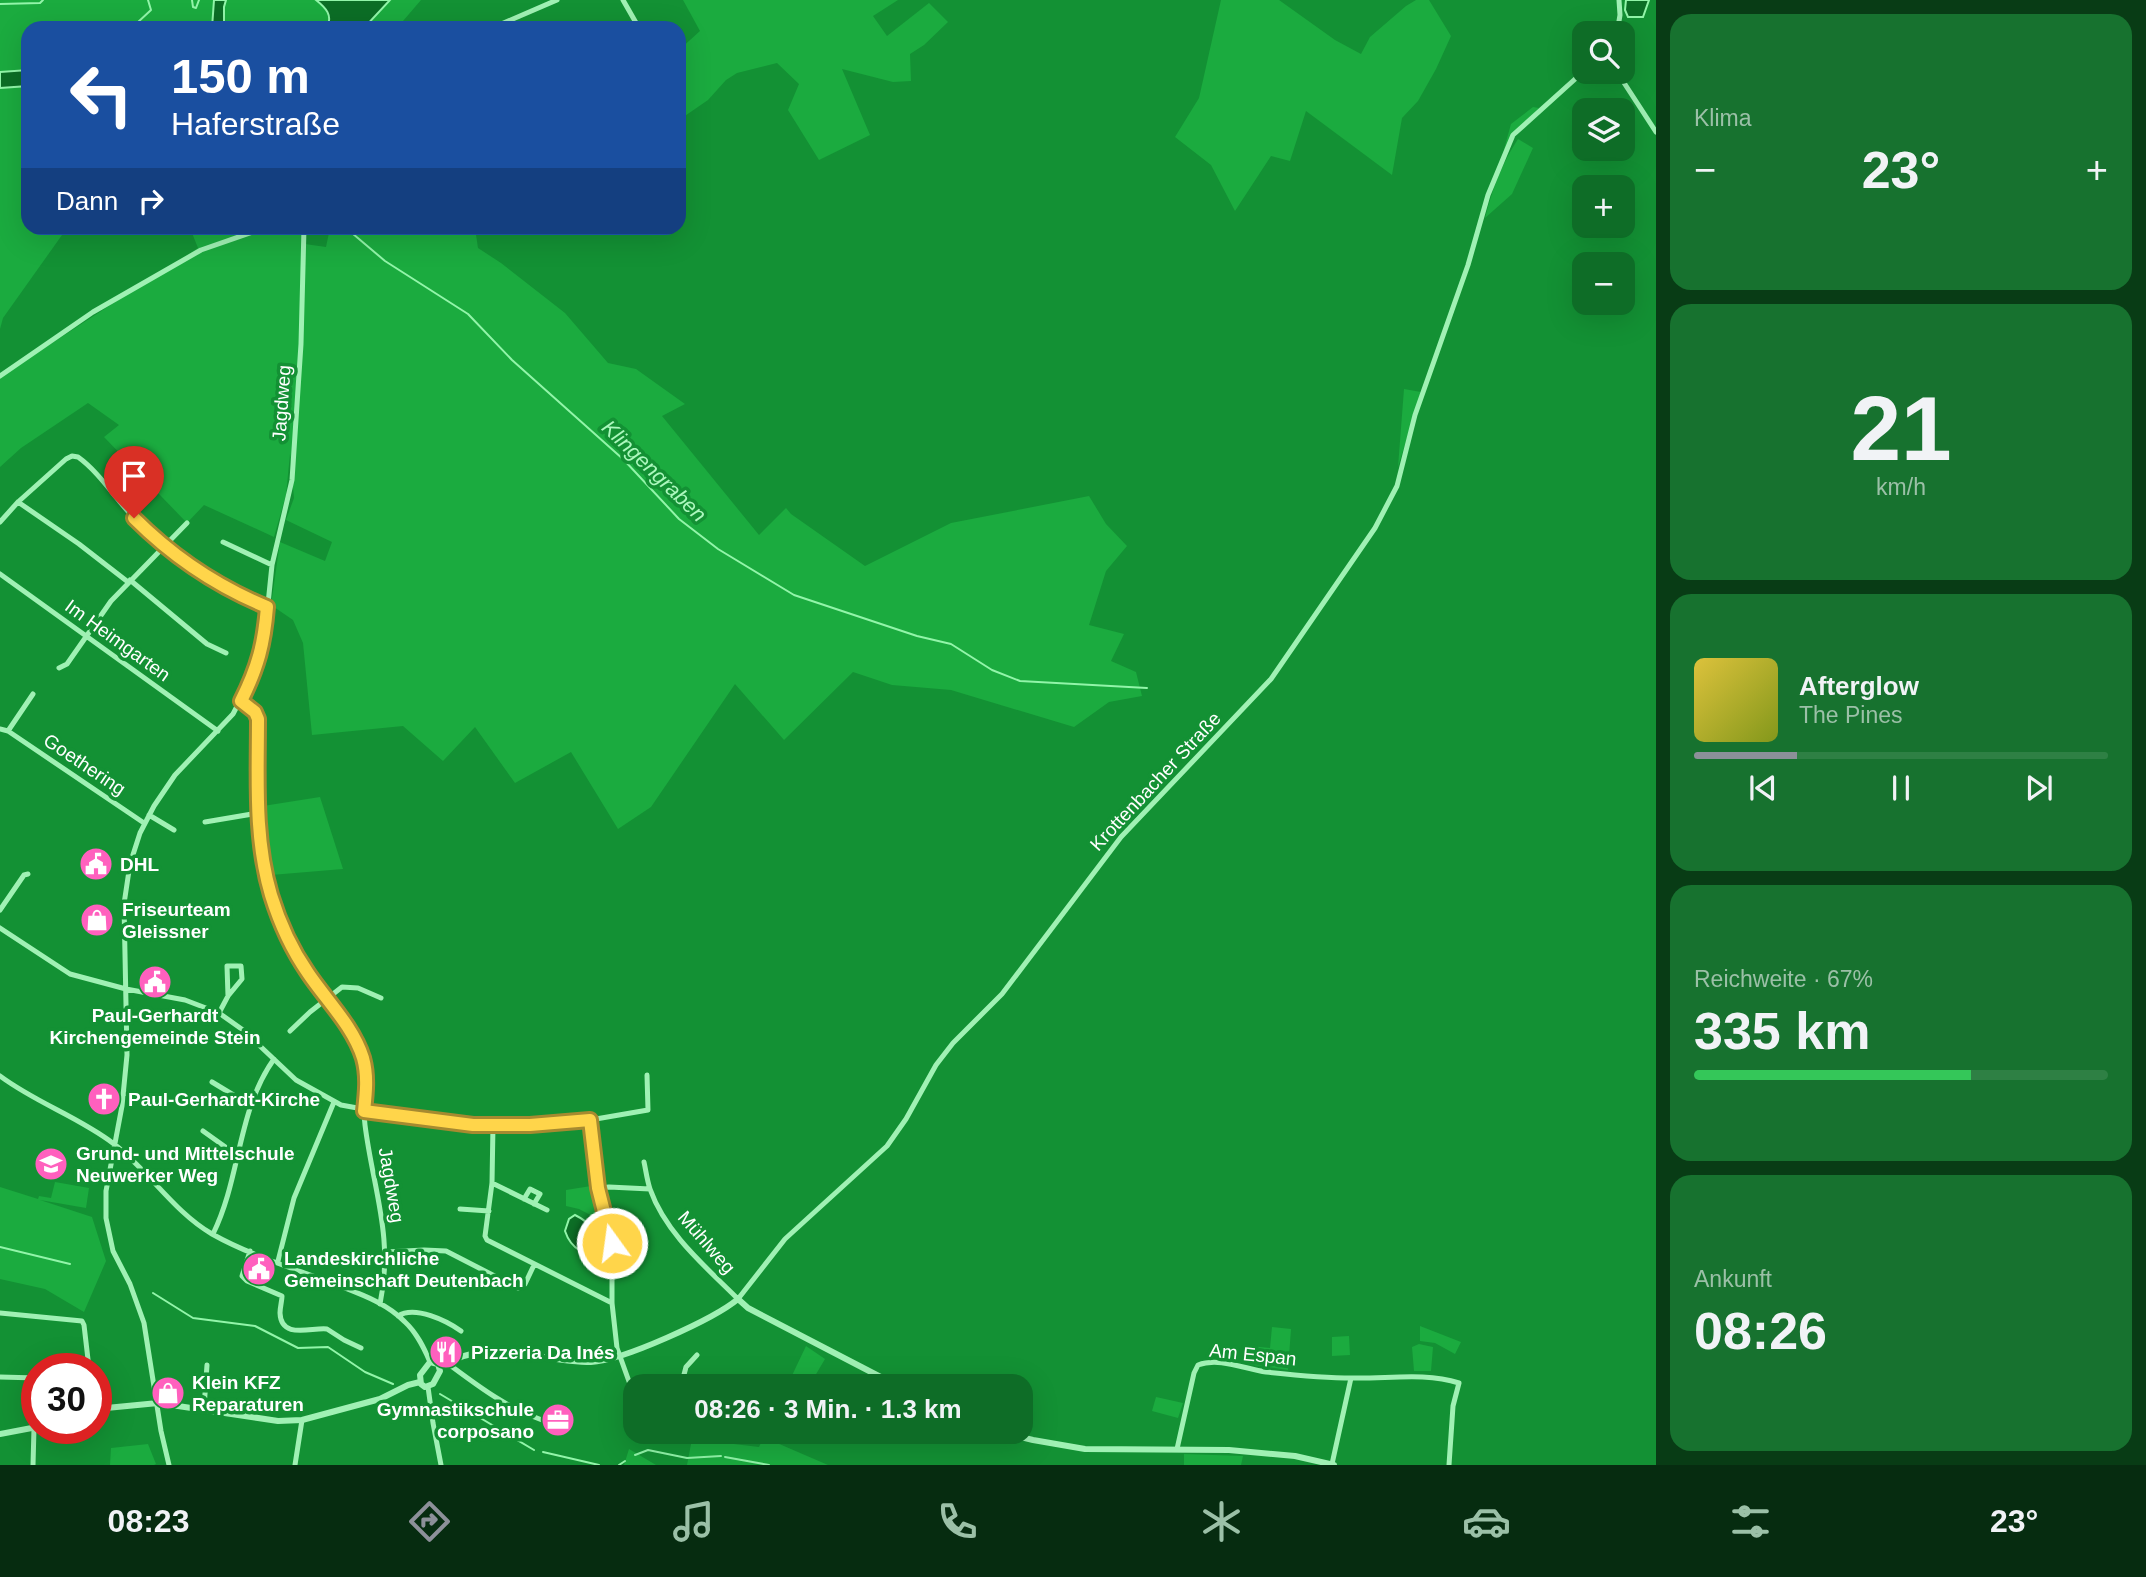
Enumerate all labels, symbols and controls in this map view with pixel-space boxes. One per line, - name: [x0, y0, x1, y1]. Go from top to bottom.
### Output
- map controls: [1572, 21, 1635, 315]
- button: search: [1572, 21, 1635, 84]
- icon: left: [56, 49, 147, 140]
- text: 150 m: [171, 49, 310, 103]
- button: layers: [1572, 98, 1635, 161]
- text: Klima: [1694, 105, 1752, 131]
- text: Haferstraße: [171, 106, 340, 142]
- text: 23°: [1862, 141, 1940, 199]
- text: −: [1694, 149, 1716, 191]
- text: +: [2086, 149, 2108, 191]
- button: +: [1572, 175, 1635, 238]
- icon: right: [132, 182, 170, 220]
- text: Dann: [56, 186, 118, 216]
- button: −: [1572, 252, 1635, 315]
- street label: Jagdweg: [268, 364, 295, 442]
- text: 21: [1850, 378, 1952, 479]
- water label: Klingengraben: [598, 415, 711, 526]
- pin: [104, 446, 164, 518]
- icon: arrive: [115, 457, 153, 495]
- text: km/h: [1876, 474, 1926, 500]
- street label: Im Heimgarten: [61, 595, 174, 686]
- text: Afterglow: [1799, 671, 1919, 701]
- text: The Pines: [1799, 702, 1903, 728]
- street label: Krottenbacher Straße: [1086, 708, 1225, 855]
- street label: Goethering: [40, 729, 130, 799]
- icon: previous: [1744, 769, 1782, 807]
- icon: pause: [1882, 769, 1920, 807]
- icon: next: [2020, 769, 2058, 807]
- public building icon: DHL: [77, 845, 115, 883]
- place label: DHL: [120, 854, 159, 875]
- place label: Friseurteam Gleissner: [122, 899, 231, 942]
- shop icon: Friseurteam Gleissner: [78, 901, 116, 939]
- public building icon: Paul-Gerhardt Kirchengemeinde Stein: [136, 963, 174, 1001]
- text: Reichweite · 67%: [1694, 966, 1873, 992]
- text: 335 km: [1694, 1002, 1870, 1060]
- place label: Paul-Gerhardt Kirchengemeinde Stein: [49, 1005, 261, 1048]
- church icon: Paul-Gerhardt-Kirche: [85, 1080, 123, 1118]
- place label: Paul-Gerhardt-Kirche: [128, 1089, 320, 1110]
- place label: Grund- und Mittelschule Neuwerker Weg: [76, 1143, 295, 1186]
- school or university icon: Grund- und Mittelschule Neuwerker Weg: [32, 1145, 70, 1183]
- street label: Jagdweg: [375, 1146, 408, 1224]
- position arrow: [575, 1206, 649, 1280]
- street label: Mühlweg: [674, 1207, 739, 1278]
- place label: Landeskirchliche Gemeinschaft Deutenbach: [284, 1248, 524, 1291]
- public building icon: Landeskirchliche Gemeinschaft Deutenbach: [240, 1250, 278, 1288]
- text: Ankunft: [1694, 1266, 1772, 1292]
- text: 08:26: [1694, 1302, 1827, 1360]
- restaurant icon: Pizzeria Da Inés: [427, 1333, 465, 1371]
- street label: Am Espan: [1208, 1339, 1298, 1370]
- place label: Pizzeria Da Inés: [471, 1342, 615, 1363]
- speed limit sign: 30: [21, 1353, 112, 1444]
- place label: Klein KFZ Reparaturen: [192, 1372, 304, 1415]
- shop icon: Klein KFZ Reparaturen: [149, 1374, 187, 1412]
- text: 08:26 · 3 Min. · 1.3 km: [694, 1394, 962, 1424]
- place label: Gymnastikschule corposano: [377, 1399, 534, 1442]
- office icon: Gymnastikschule corposano: [539, 1401, 577, 1439]
- icon: directions: [405, 1497, 454, 1546]
- icon: music: [669, 1497, 718, 1546]
- icon: phone: [933, 1497, 982, 1546]
- icon: climate: [1197, 1497, 1246, 1546]
- icon: car: [1462, 1497, 1511, 1546]
- icon: filters: [1726, 1497, 1775, 1546]
- text: 08:23: [108, 1503, 189, 1539]
- text: 23°: [1990, 1503, 2038, 1539]

